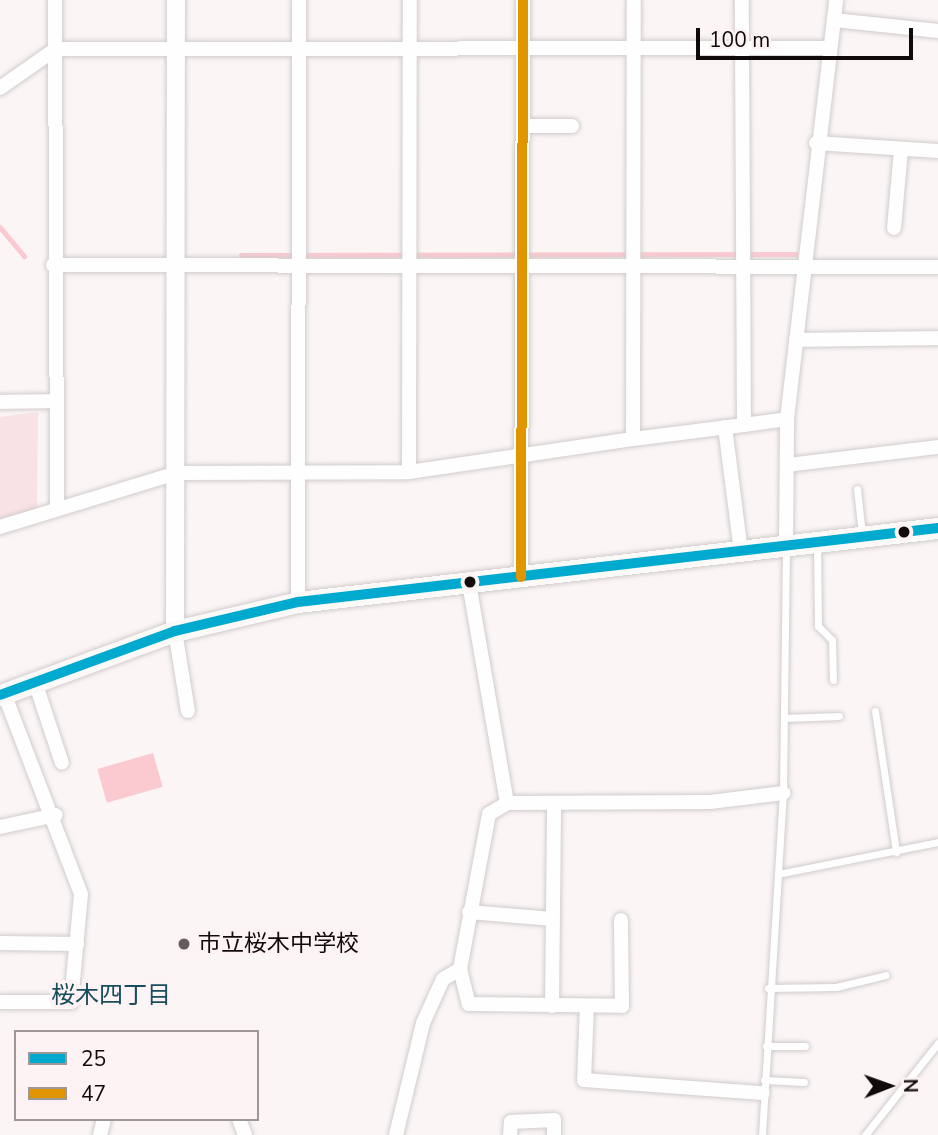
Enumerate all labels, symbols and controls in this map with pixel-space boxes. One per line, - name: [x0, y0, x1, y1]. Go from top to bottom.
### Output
- scale bar: [700, 14, 917, 58]
- text: 100 m: [709, 26, 770, 54]
- unlabelled marker: [897, 525, 911, 539]
- unlabelled marker: [463, 575, 477, 589]
- place label: 市立桜木中学校: [198, 930, 359, 958]
- marker: 市立桜木中学校: [176, 936, 192, 952]
- district label: 桜木四丁目: [51, 982, 171, 1010]
- legend: [14, 1030, 259, 1121]
- text: 25: [81, 1045, 106, 1073]
- north arrow: [854, 1051, 924, 1121]
- text: N: [897, 1078, 923, 1093]
- text: 47: [81, 1080, 106, 1108]

